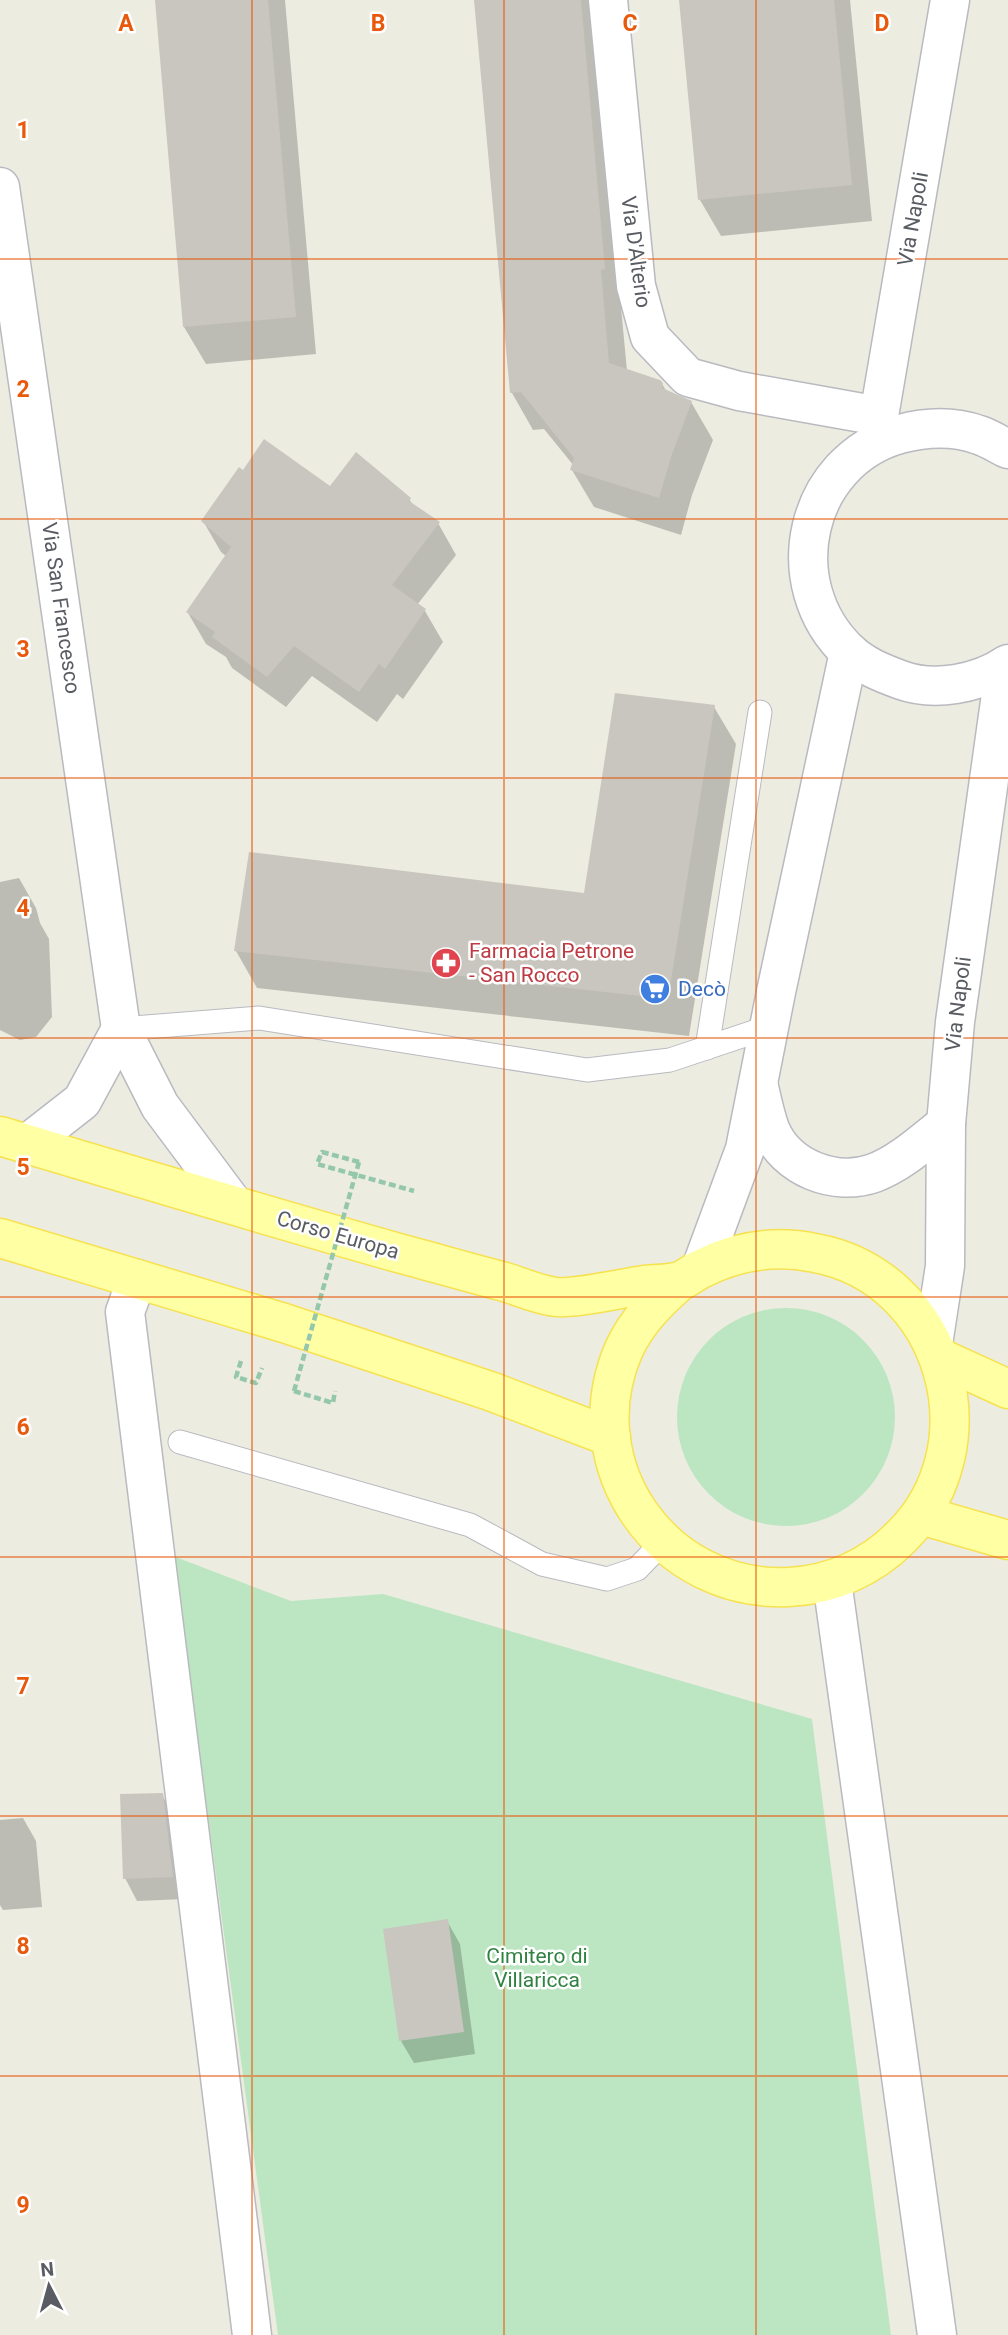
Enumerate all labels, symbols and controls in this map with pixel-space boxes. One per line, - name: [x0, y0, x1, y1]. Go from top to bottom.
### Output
- text: A: [118, 10, 134, 37]
- text: B: [371, 10, 385, 37]
- text: C: [622, 10, 638, 37]
- text: D: [875, 10, 889, 37]
- text: 1: [16, 117, 30, 144]
- street label: Via Napoli: [893, 170, 933, 268]
- street label: Via D'Alterio: [616, 195, 656, 309]
- text: 2: [16, 376, 30, 403]
- street label: Via San Francesco: [37, 521, 85, 695]
- text: 3: [16, 636, 30, 663]
- text: 4: [16, 895, 30, 922]
- place label: Farmacia Petrone - San Rocco: [469, 939, 634, 987]
- pharmacy icon: Farmacia Petrone - San Rocco: [429, 946, 463, 980]
- street label: Via Napoli: [940, 955, 976, 1053]
- supermarket icon: Decò: [638, 972, 672, 1006]
- place label: Decò: [678, 977, 726, 1001]
- text: 5: [16, 1154, 30, 1181]
- street label: Corso Europa: [274, 1206, 402, 1264]
- text: 6: [16, 1414, 30, 1441]
- text: 7: [16, 1673, 30, 1700]
- text: 8: [16, 1933, 30, 1960]
- park label: Cimitero di Villaricca: [486, 1944, 588, 1992]
- text: 9: [16, 2192, 30, 2219]
- north arrow: [14, 2251, 84, 2321]
- text: N: [39, 2257, 55, 2282]

